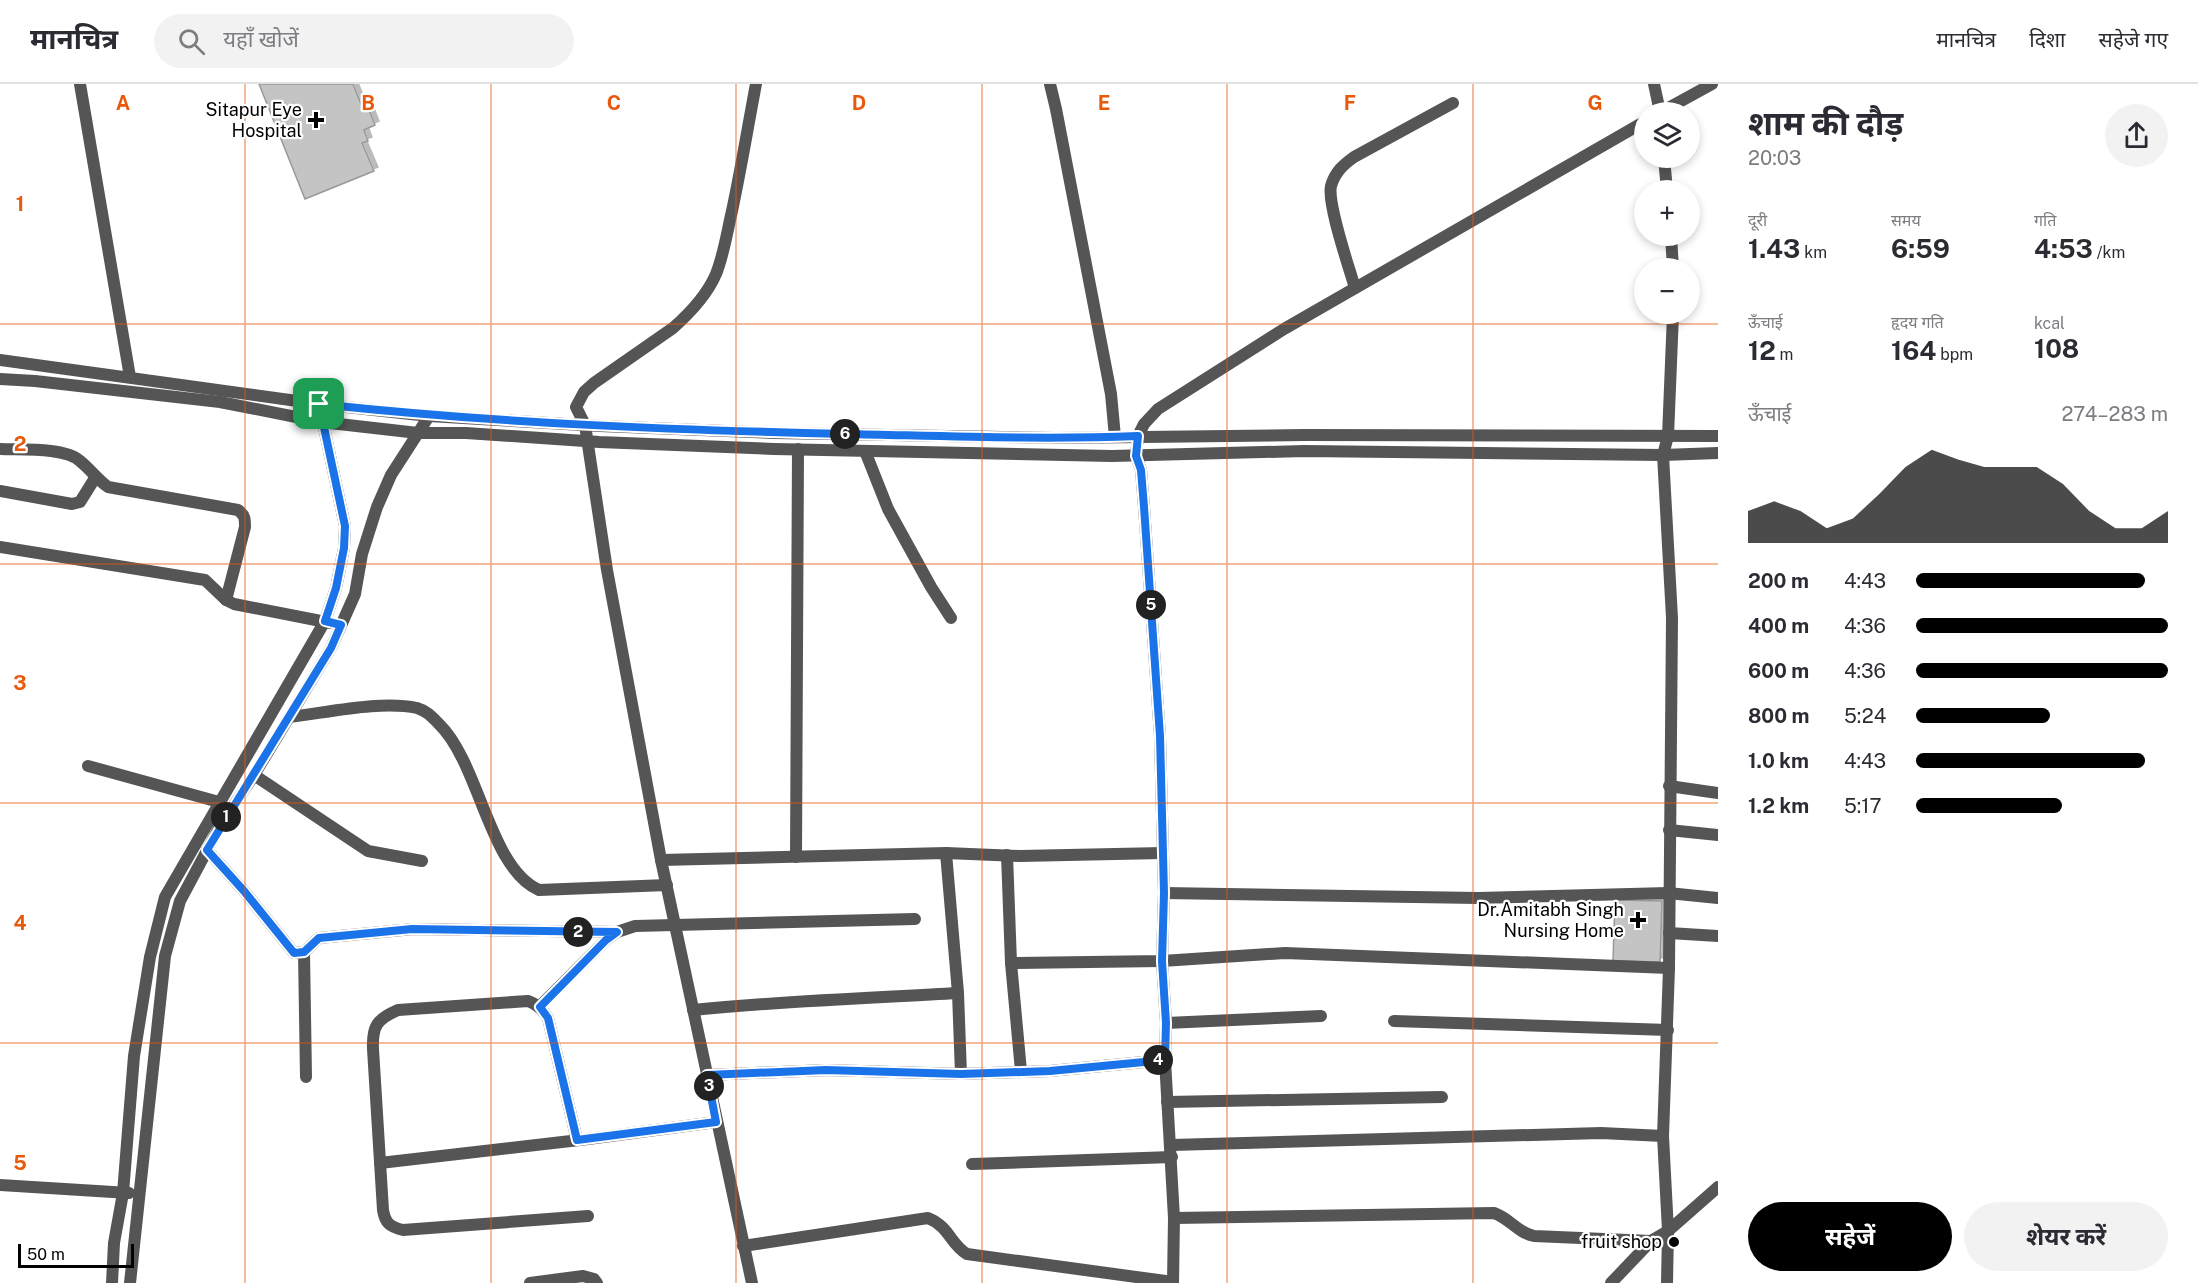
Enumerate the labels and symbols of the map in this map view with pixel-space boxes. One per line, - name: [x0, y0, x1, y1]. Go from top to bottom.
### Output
- text: A: [116, 91, 130, 115]
- text: B: [361, 91, 375, 115]
- text: C: [607, 91, 621, 115]
- text: D: [852, 91, 866, 115]
- text: E: [1098, 91, 1110, 115]
- text: F: [1344, 91, 1356, 115]
- text: G: [1587, 91, 1603, 115]
- place label: Sitapur Eye Hospital: [205, 99, 302, 141]
- marker: Sitapur Eye Hospital: [307, 111, 325, 129]
- text: 1: [16, 192, 24, 216]
- pin: [293, 378, 344, 429]
- pin: 6: [830, 419, 860, 449]
- text: 2: [14, 432, 26, 456]
- pin: 5: [1136, 590, 1166, 620]
- text: 3: [13, 671, 27, 695]
- pin: 1: [211, 802, 241, 832]
- place label: Dr.Amitabh Singh Nursing Home: [1477, 899, 1624, 941]
- text: 4: [13, 911, 27, 935]
- marker: Dr.Amitabh Singh Nursing Home: [1629, 911, 1647, 929]
- pin: 2: [563, 917, 593, 947]
- pin: 4: [1143, 1045, 1173, 1075]
- pin: 3: [694, 1071, 724, 1101]
- text: 5: [13, 1151, 27, 1175]
- place label: fruit shop: [1581, 1231, 1662, 1252]
- marker: fruit shop: [1667, 1235, 1681, 1249]
- scale bar: [18, 1241, 134, 1268]

